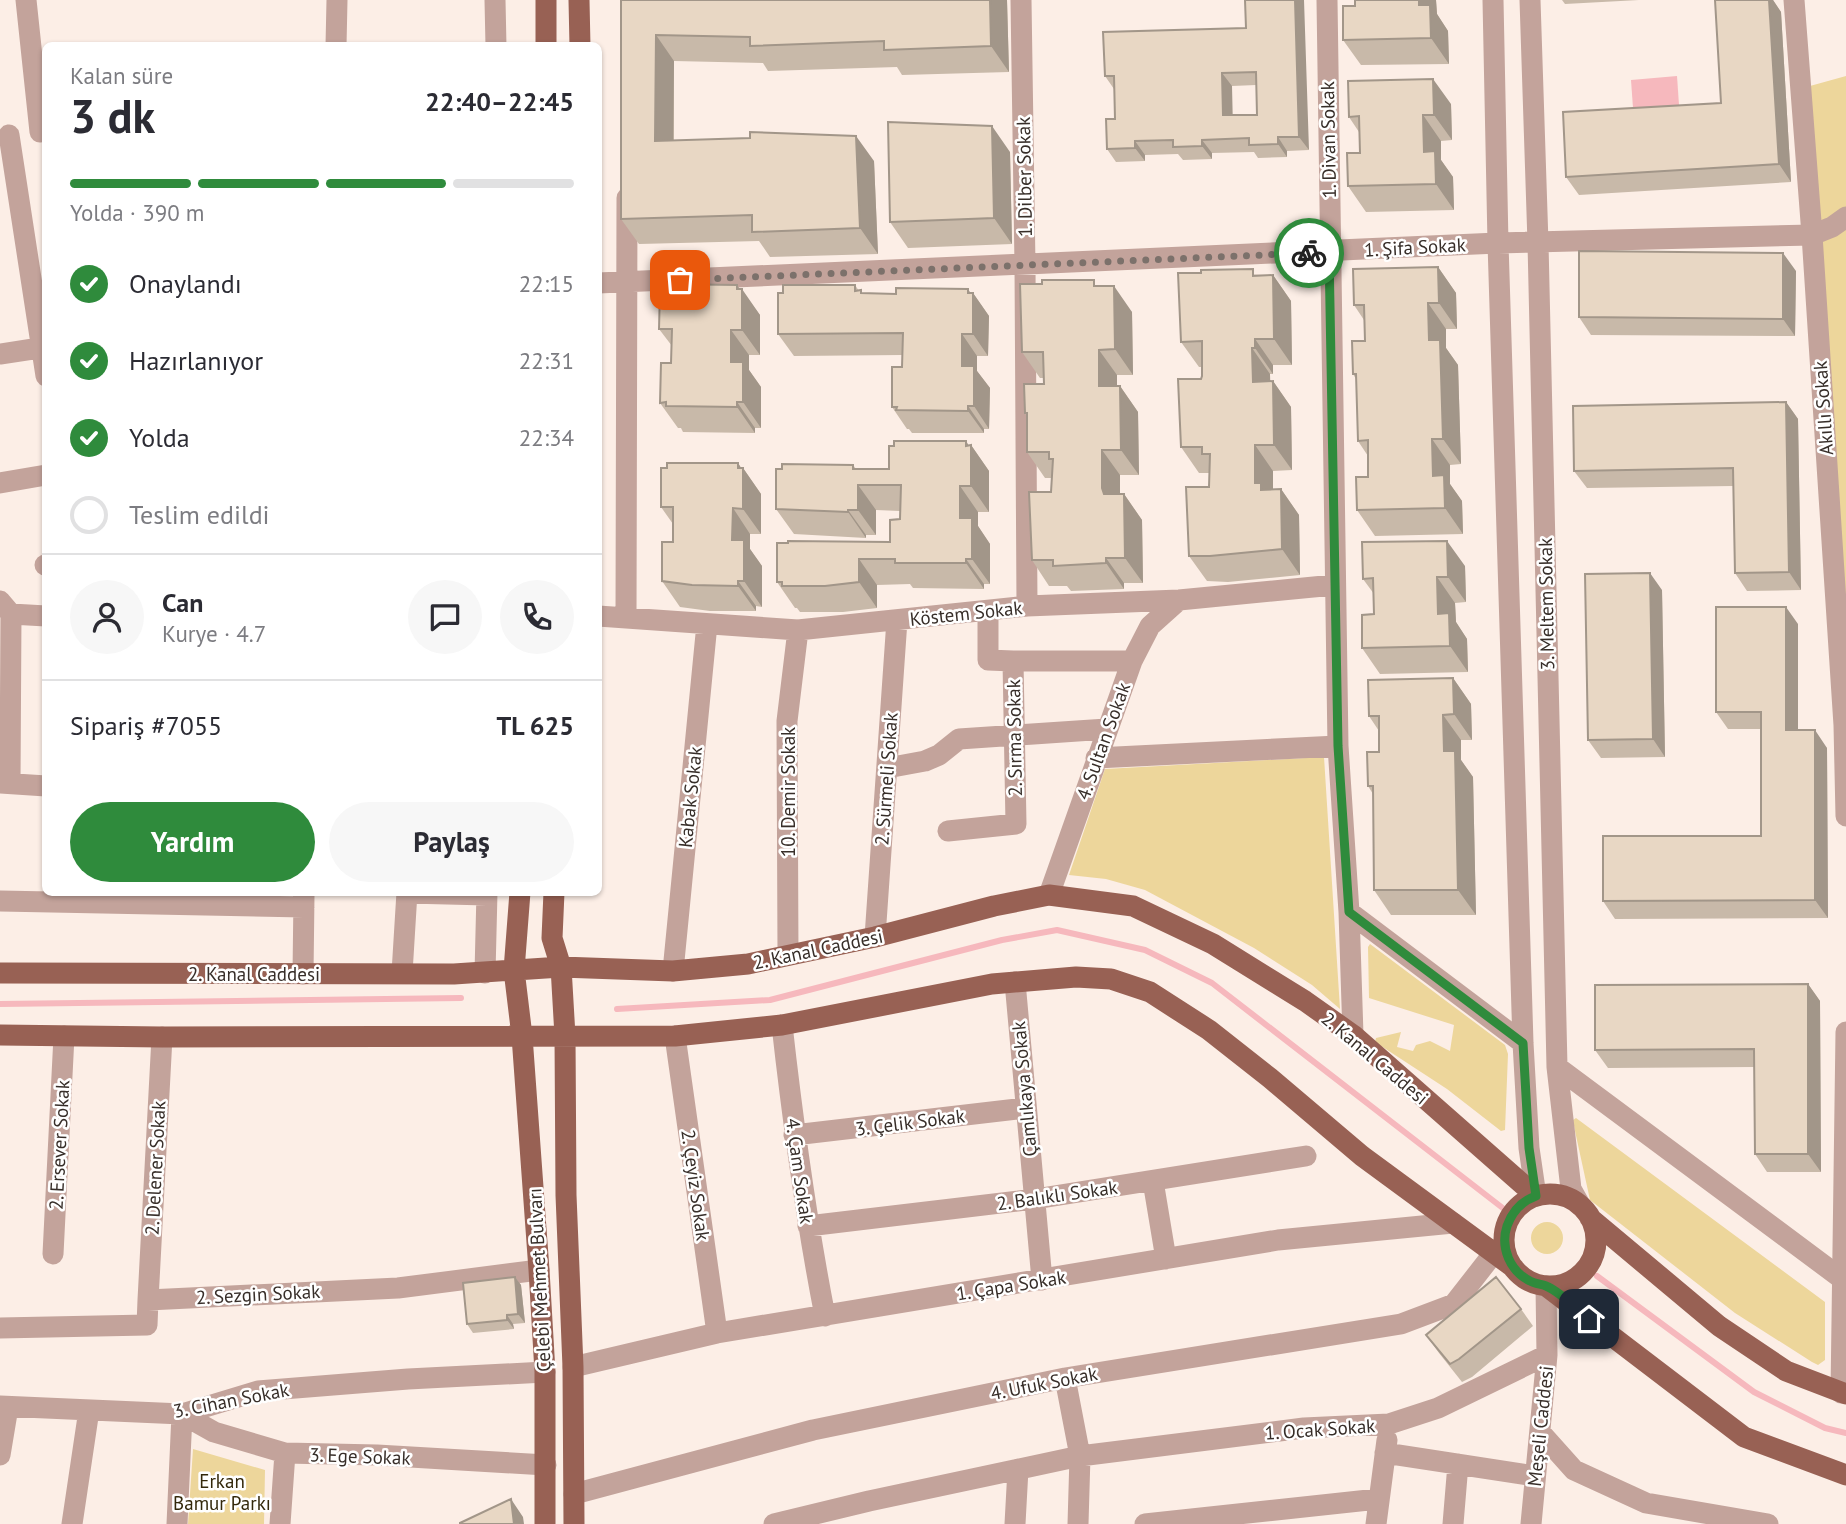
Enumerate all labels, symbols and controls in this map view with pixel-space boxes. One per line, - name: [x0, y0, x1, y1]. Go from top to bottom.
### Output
- text: Kalan süre: [70, 61, 173, 90]
- street label: 1. Divan Sokak: [1315, 81, 1341, 199]
- text: 22:40–22:45: [425, 85, 574, 118]
- text: 3 dk: [70, 86, 155, 146]
- street label: 1. Dilber Sokak: [1011, 117, 1037, 237]
- text: Yolda · 390 m: [70, 198, 205, 227]
- courier: [1274, 218, 1344, 288]
- street label: 1. Şifa Sokak: [1364, 232, 1466, 262]
- icon: bike: [1290, 234, 1328, 272]
- pin: [650, 250, 710, 310]
- icon: bag: [661, 261, 699, 299]
- icon: check: [70, 265, 108, 303]
- text: Onaylandı: [129, 267, 242, 300]
- text: 22:15: [519, 269, 574, 298]
- icon: check: [70, 342, 108, 380]
- text: Hazırlanıyor: [129, 344, 263, 377]
- text: 22:31: [519, 346, 574, 375]
- street label: Akıllı Sokak: [1808, 360, 1838, 456]
- icon: check: [70, 419, 108, 457]
- text: Yolda: [129, 421, 190, 454]
- text: 22:34: [519, 423, 574, 452]
- text: Teslim edildi: [129, 498, 270, 531]
- street label: 3. Meltem Sokak: [1533, 538, 1559, 670]
- button: person: [70, 580, 144, 654]
- button: chat: [408, 580, 482, 654]
- button: phone: [500, 580, 574, 654]
- text: Can: [162, 586, 203, 619]
- street label: Köstem Sokak: [908, 595, 1024, 631]
- text: Kurye · 4.7: [162, 619, 266, 648]
- street label: 2. Sırma Sokak: [1001, 679, 1027, 797]
- street label: 4. Sultan Sokak: [1071, 679, 1135, 803]
- text: Sipariş #7055: [70, 709, 222, 742]
- text: TL 625: [496, 709, 574, 742]
- street label: 2. Sürmeli Sokak: [869, 712, 903, 846]
- street label: 10. Demir Sokak: [776, 727, 800, 857]
- street label: Kabak Sokak: [673, 745, 707, 849]
- button: Yardım: [70, 802, 315, 882]
- button: Paylaş: [329, 802, 574, 882]
- street label: 2. Kanal Caddesi: [751, 924, 885, 974]
- street label: 2. Kanal Caddesi: [188, 962, 320, 986]
- street label: 2. Kanal Caddesi: [1317, 1006, 1433, 1110]
- street label: Çamlıkaya Sokak: [1006, 1020, 1042, 1158]
- street label: 2. Ersever Sokak: [44, 1079, 74, 1211]
- street label: 2. Delener Sokak: [139, 1100, 171, 1236]
- street label: 3. Çelik Sokak: [854, 1103, 966, 1141]
- street label: 4. Çam Sokak: [781, 1117, 819, 1225]
- street label: 2. Çeyiz Sokak: [676, 1128, 716, 1242]
- street label: 2. Balıklı Sokak: [995, 1175, 1119, 1215]
- street label: Çelebi Mehmet Bulvarı: [522, 1187, 556, 1373]
- street label: 1. Çapa Sokak: [954, 1264, 1068, 1306]
- street label: 2. Sezgin Sokak: [195, 1279, 321, 1309]
- pin: [1559, 1289, 1619, 1349]
- icon: home: [1570, 1300, 1608, 1338]
- street label: 4. Ufuk Sokak: [989, 1361, 1099, 1405]
- street label: Meşeli Caddesi: [1522, 1364, 1558, 1488]
- street label: 3. Cihan Sokak: [171, 1377, 291, 1423]
- street label: 1. Ocak Sokak: [1264, 1413, 1376, 1445]
- street label: 3. Ege Sokak: [309, 1442, 411, 1470]
- park label: Erkan Bamur Parkı: [173, 1469, 271, 1515]

